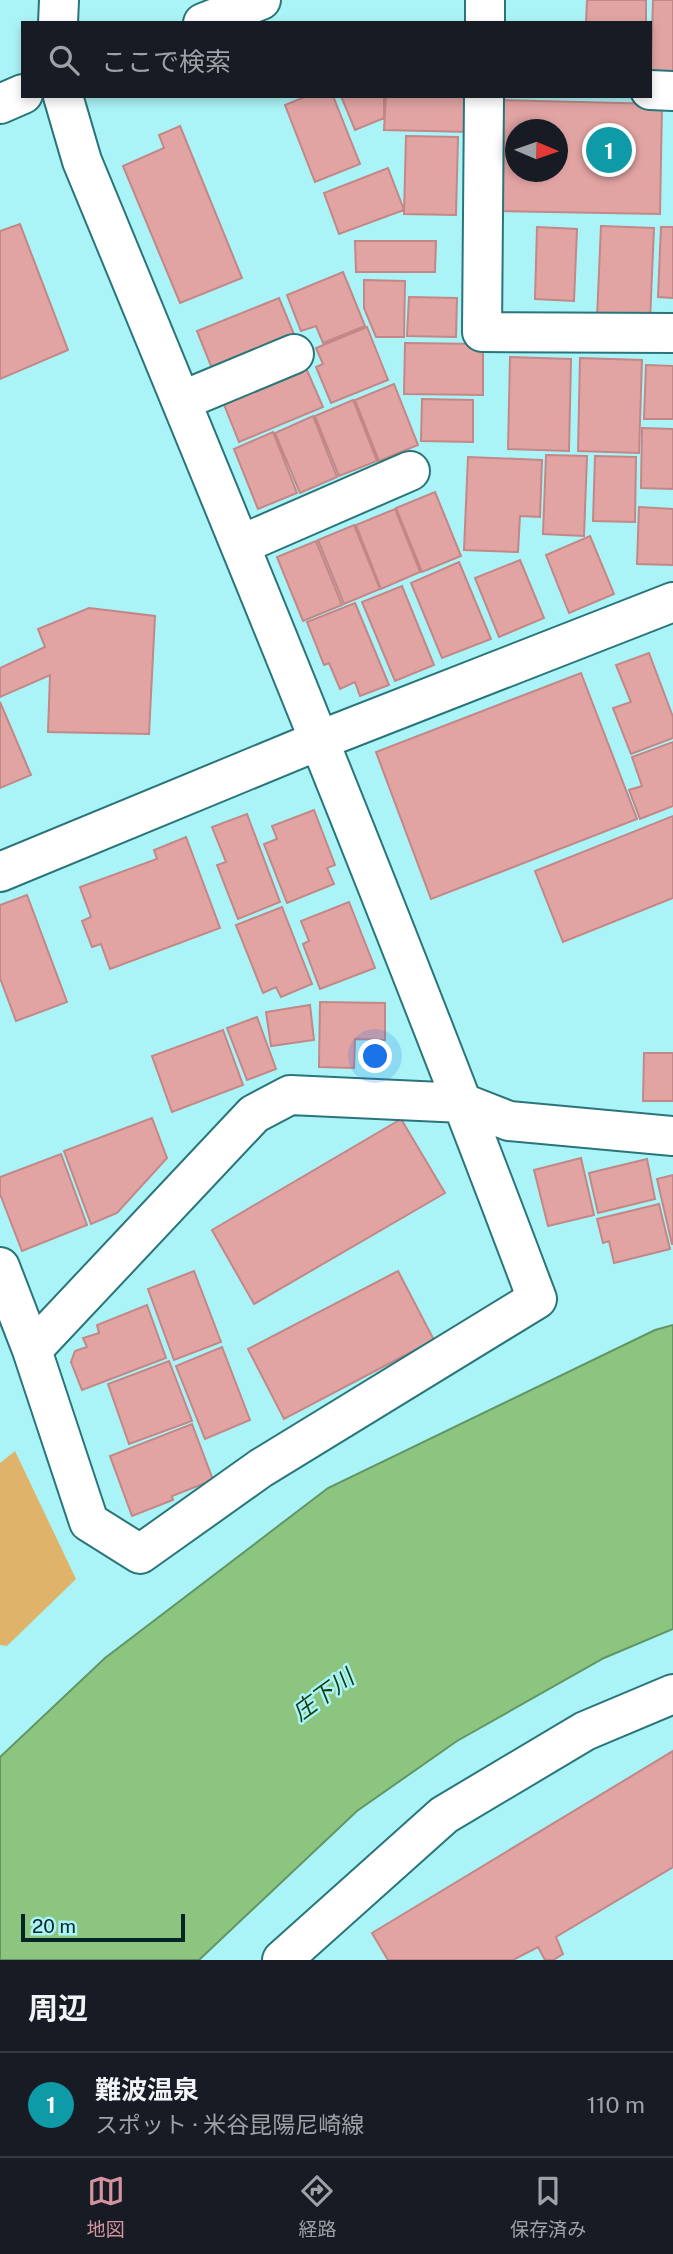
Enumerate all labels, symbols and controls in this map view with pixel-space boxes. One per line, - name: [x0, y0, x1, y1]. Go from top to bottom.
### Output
- search box: [21, 21, 652, 98]
- icon: search: [45, 41, 83, 79]
- text: ここで検索: [101, 46, 231, 77]
- north arrow: [505, 119, 568, 182]
- pin: 1: [586, 124, 632, 176]
- your location: [358, 1039, 392, 1073]
- water label: 庄下川: [287, 1662, 361, 1726]
- scale bar: [21, 1911, 186, 1943]
- text: 20 m: [32, 1915, 76, 1937]
- text: 周辺: [28, 1990, 88, 2026]
- text: 難波温泉: [95, 2074, 199, 2105]
- text: 1: [46, 2091, 56, 2118]
- text: 110 m: [587, 2091, 645, 2118]
- text: スポット · 米谷昆陽尼崎線: [95, 2111, 364, 2138]
- tab: 地図: [87, 2172, 125, 2241]
- tab: 経路: [298, 2172, 336, 2241]
- tab: 保存済み: [510, 2172, 586, 2241]

